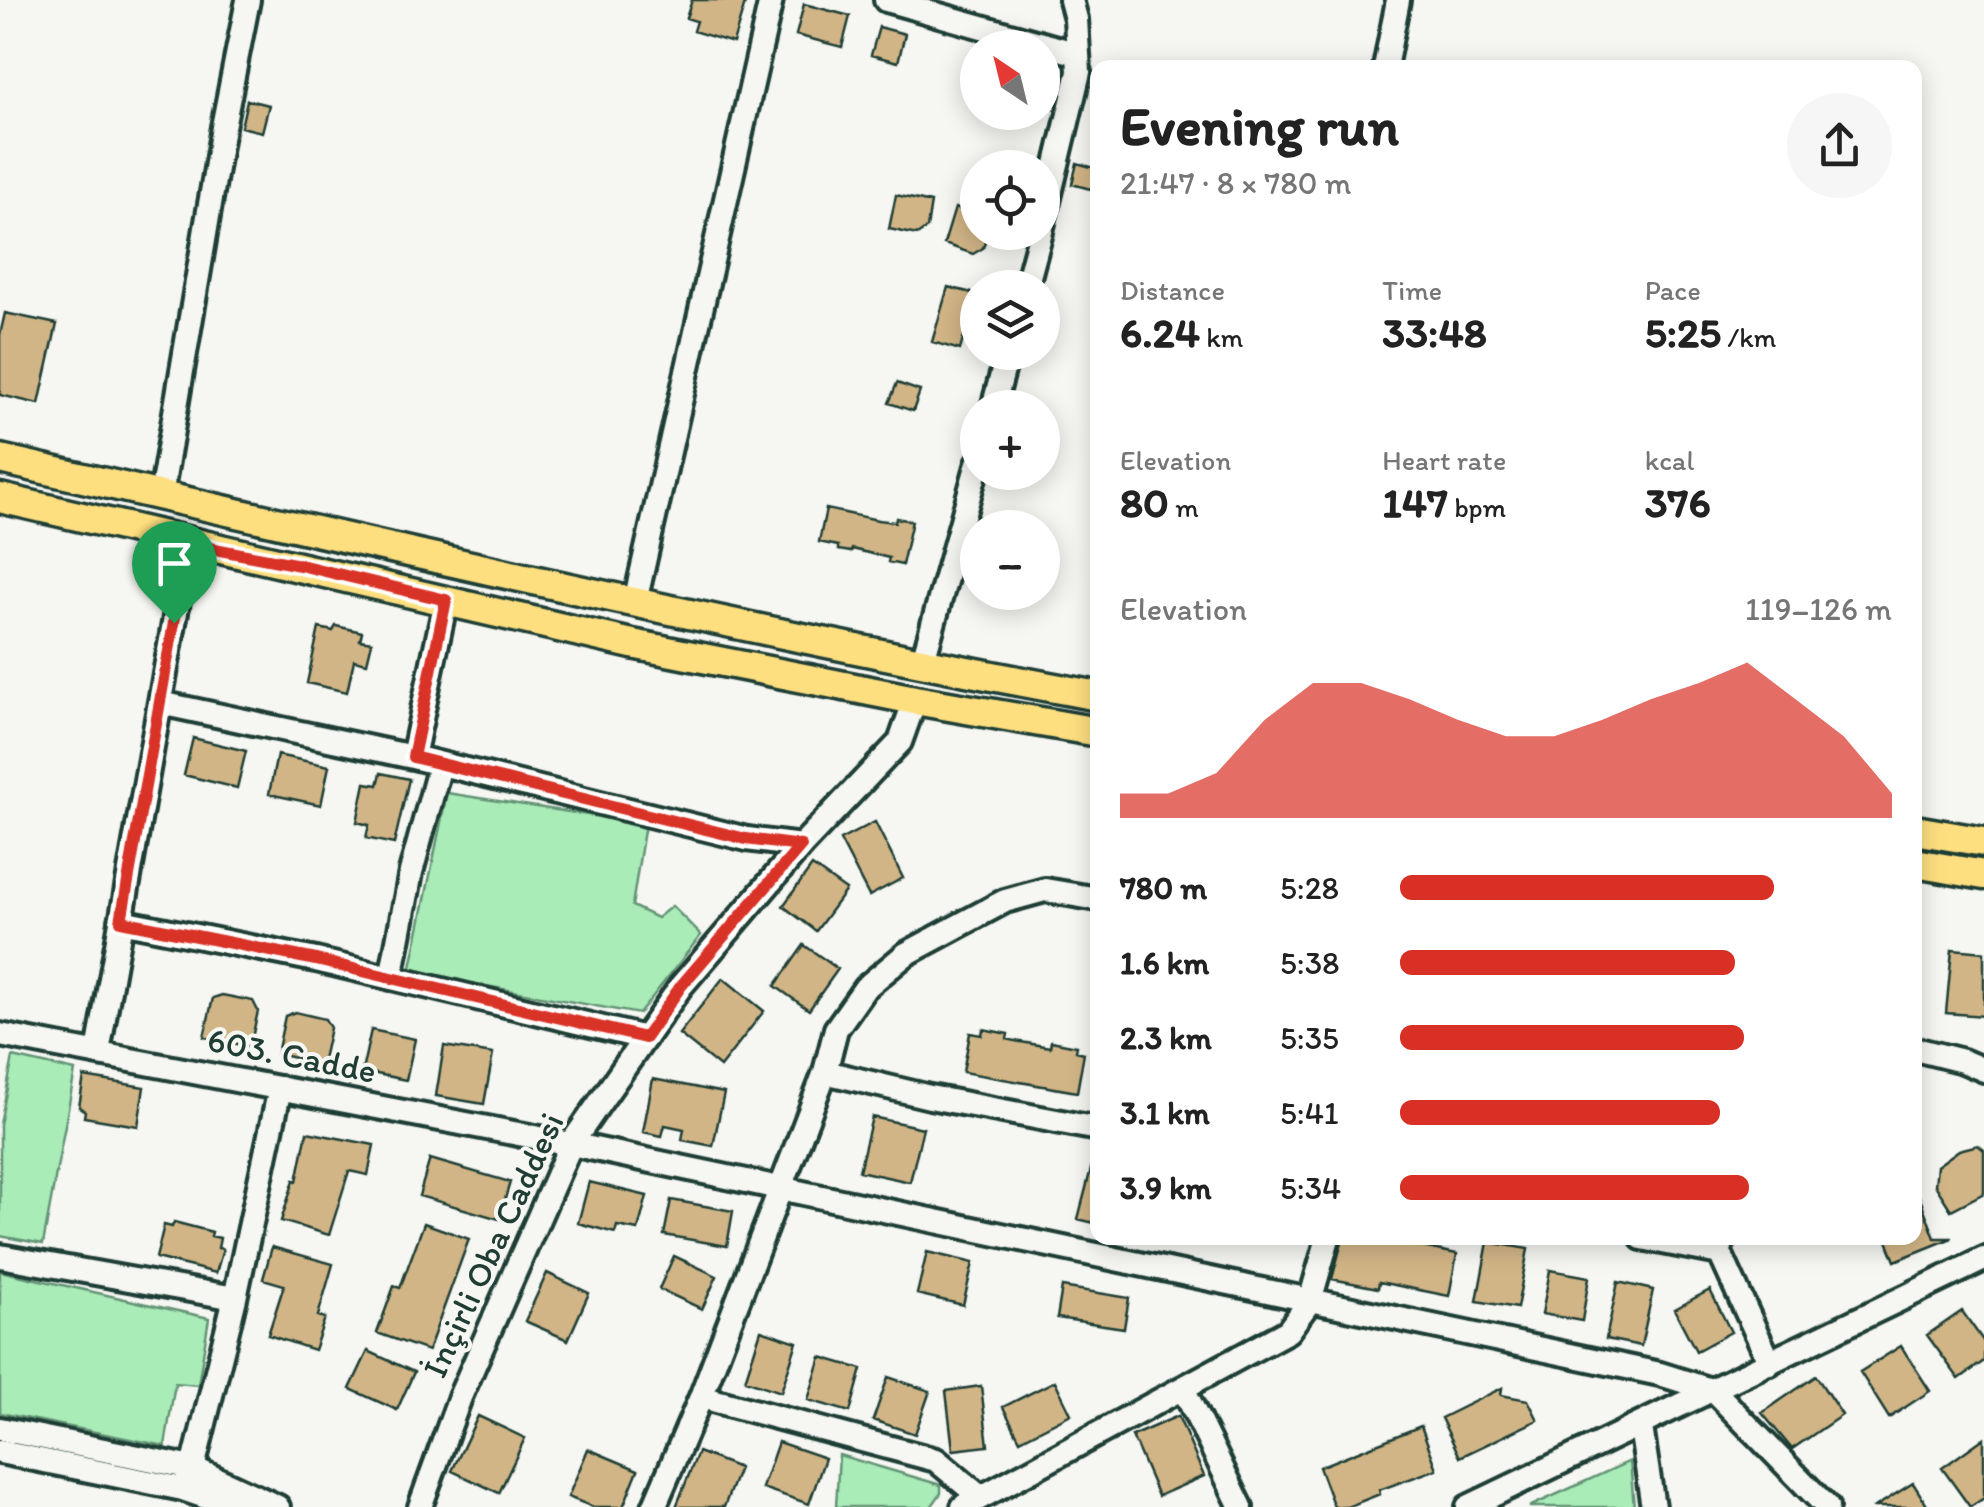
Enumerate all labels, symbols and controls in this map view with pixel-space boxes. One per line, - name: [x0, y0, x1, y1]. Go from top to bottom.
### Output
- north arrow: [960, 30, 1060, 130]
- map controls: [960, 30, 1060, 610]
- text: Evening run: [1120, 93, 1399, 159]
- button: share: [1787, 93, 1892, 198]
- button: locate: [960, 150, 1060, 250]
- text: 21:47 · 8 × 780 m: [1120, 164, 1352, 202]
- button: layers: [960, 270, 1060, 370]
- text: Distance: [1120, 273, 1225, 307]
- text: Time: [1382, 273, 1442, 307]
- text: Pace: [1645, 273, 1701, 307]
- text: 6.24: [1120, 307, 1200, 358]
- text: 33:48: [1382, 307, 1487, 358]
- text: 5:25: [1645, 307, 1721, 358]
- text: km: [1200, 320, 1243, 354]
- text: /km: [1721, 320, 1776, 354]
- button: +: [960, 390, 1060, 490]
- text: Elevation: [1120, 443, 1231, 477]
- text: Heart rate: [1382, 443, 1506, 477]
- text: kcal: [1645, 443, 1694, 477]
- text: 80: [1120, 477, 1169, 528]
- text: 147: [1382, 477, 1448, 528]
- text: 376: [1645, 477, 1711, 528]
- text: m: [1169, 490, 1199, 524]
- text: bpm: [1448, 490, 1506, 524]
- button: −: [960, 510, 1060, 610]
- pin: [132, 521, 217, 624]
- icon: arrive: [147, 536, 202, 591]
- text: Elevation: [1120, 590, 1247, 628]
- text: 119–126 m: [1745, 590, 1892, 628]
- text: 780 m: [1120, 869, 1207, 907]
- text: 5:28: [1280, 869, 1339, 907]
- text: 1.6 km: [1120, 944, 1209, 982]
- text: 5:38: [1280, 944, 1340, 982]
- street label: 603. Cadde: [204, 1018, 380, 1092]
- text: 2.3 km: [1120, 1019, 1212, 1057]
- text: 5:35: [1280, 1019, 1339, 1057]
- text: 3.1 km: [1120, 1094, 1210, 1132]
- text: 5:41: [1280, 1094, 1339, 1132]
- street label: İnçirli Oba Caddesi: [413, 1106, 573, 1384]
- text: 3.9 km: [1120, 1169, 1212, 1207]
- text: 5:34: [1280, 1169, 1341, 1207]

